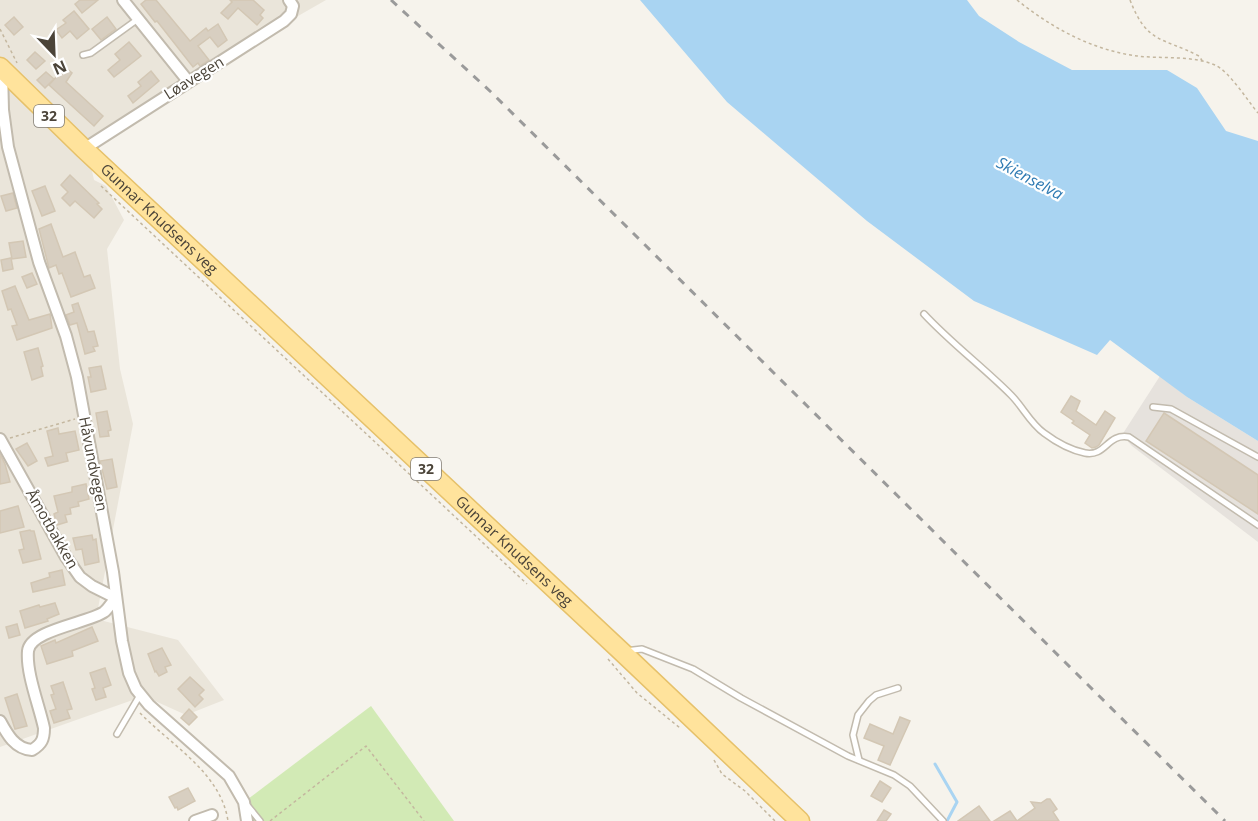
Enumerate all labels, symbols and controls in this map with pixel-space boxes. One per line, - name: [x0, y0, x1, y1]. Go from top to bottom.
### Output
- north arrow: [24, 24, 84, 84]
- street label: Løavegen: [160, 51, 227, 103]
- text: N: [50, 55, 70, 80]
- road number: 32: [34, 105, 64, 127]
- water label: Skienselva: [993, 151, 1067, 205]
- street label: Gunnar Knudsens veg: [97, 159, 223, 278]
- street label: Håvundvegen: [75, 415, 113, 513]
- road number: 32: [411, 458, 441, 480]
- street label: Åmotbakken: [22, 485, 84, 572]
- street label: Gunnar Knudsens veg: [452, 490, 578, 610]

